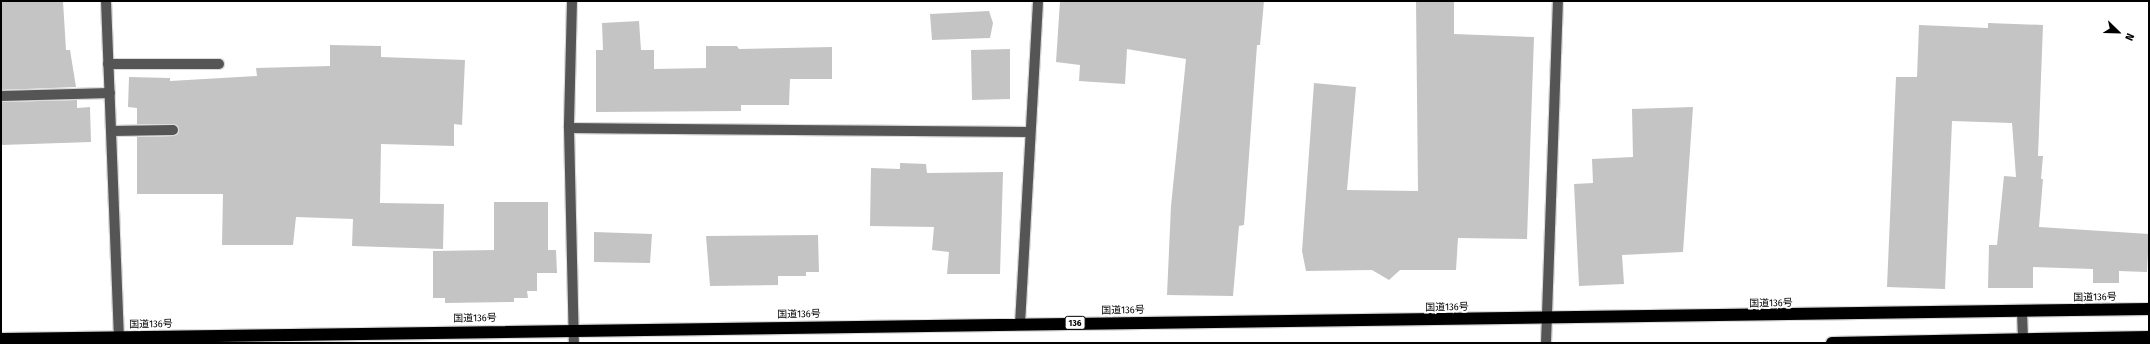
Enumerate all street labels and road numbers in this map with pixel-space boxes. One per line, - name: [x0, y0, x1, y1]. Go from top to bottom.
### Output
- street label: 国道136号: [2073, 292, 2117, 304]
- street label: 国道136号: [1749, 298, 1793, 310]
- street label: 国道136号: [1425, 302, 1469, 314]
- street label: 国道136号: [1101, 305, 1145, 317]
- street label: 国道136号: [777, 309, 821, 321]
- street label: 国道136号: [453, 313, 497, 325]
- road number: 136: [1064, 316, 1086, 330]
- street label: 国道136号: [129, 319, 173, 331]

